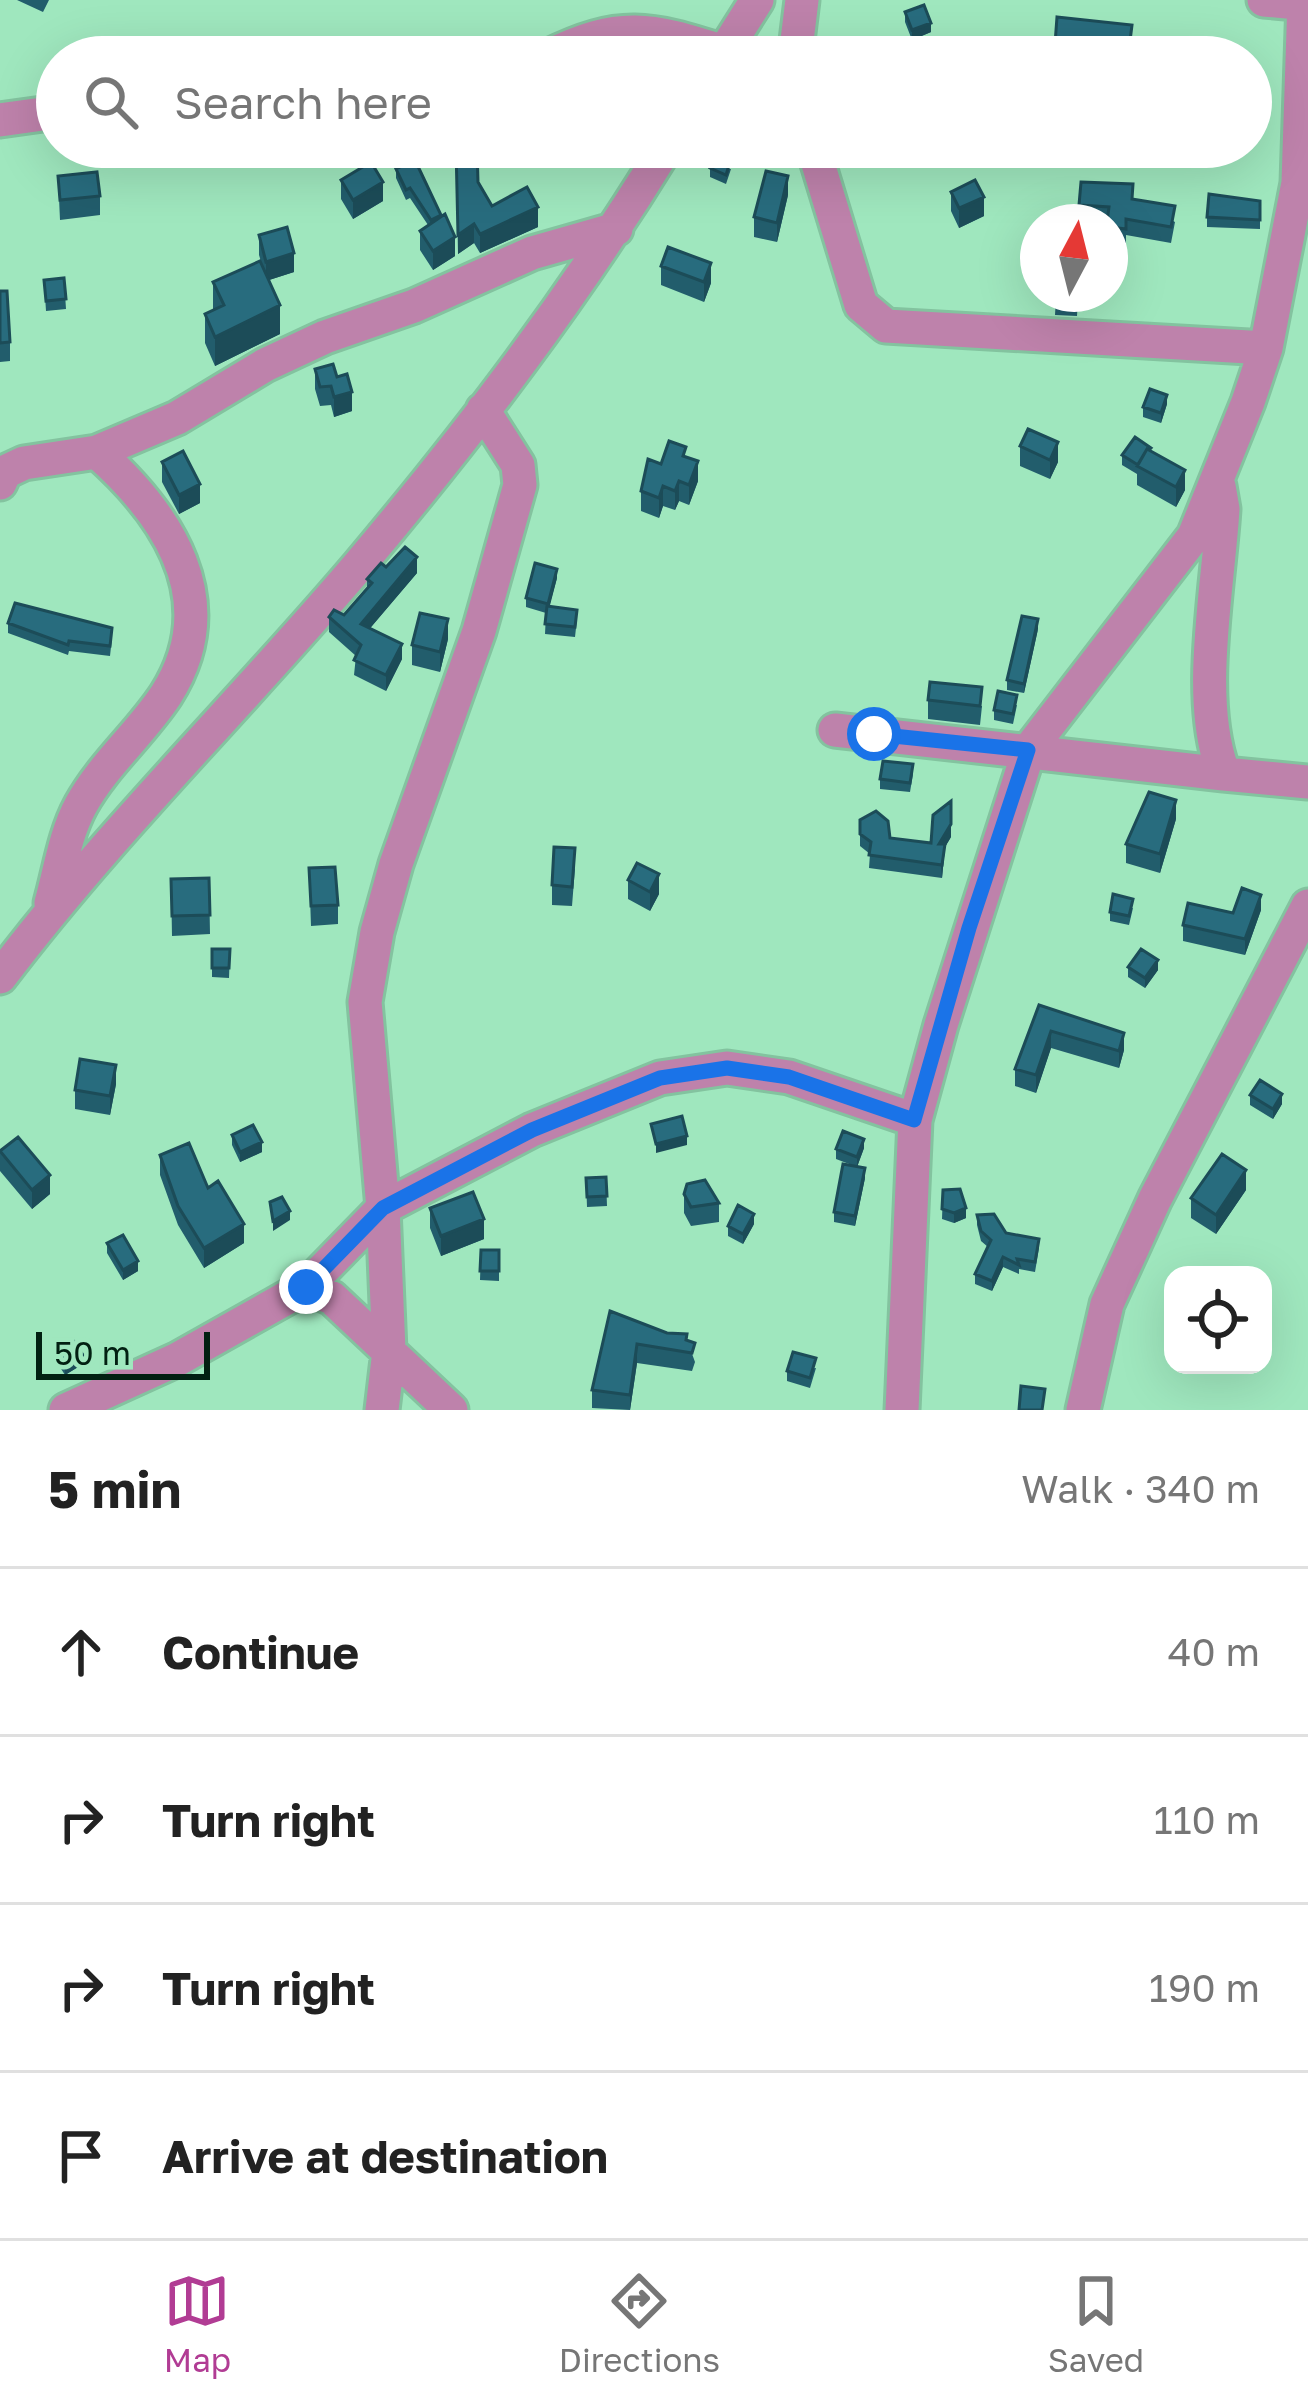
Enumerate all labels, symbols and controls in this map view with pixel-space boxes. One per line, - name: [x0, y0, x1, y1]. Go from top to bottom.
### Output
- search box: [36, 36, 1272, 168]
- icon: search: [78, 69, 144, 135]
- text: Search here: [174, 75, 432, 129]
- north arrow: [1020, 204, 1128, 312]
- route start: [847, 707, 901, 761]
- route end: [279, 1260, 333, 1314]
- map controls: [1164, 1266, 1272, 1374]
- button: locate: [1164, 1266, 1272, 1374]
- scale bar: [36, 1326, 210, 1379]
- text: 50 m: [54, 1333, 131, 1372]
- text: 5 min: [48, 1458, 181, 1519]
- text: Walk · 340 m: [1021, 1465, 1260, 1512]
- icon: ahead: [48, 1619, 114, 1685]
- text: Continue: [162, 1625, 359, 1679]
- text: 40 m: [1168, 1628, 1260, 1675]
- icon: right: [48, 1787, 114, 1853]
- text: Turn right: [162, 1793, 375, 1847]
- text: 110 m: [1154, 1796, 1260, 1843]
- icon: right: [48, 1955, 114, 2021]
- text: Turn right: [162, 1961, 375, 2015]
- text: 190 m: [1149, 1964, 1260, 2011]
- icon: arrive: [48, 2123, 114, 2189]
- text: Arrive at destination: [162, 2129, 608, 2183]
- tab: Map: [164, 2268, 231, 2379]
- tab: Directions: [559, 2268, 720, 2379]
- tab: Saved: [1048, 2268, 1144, 2379]

